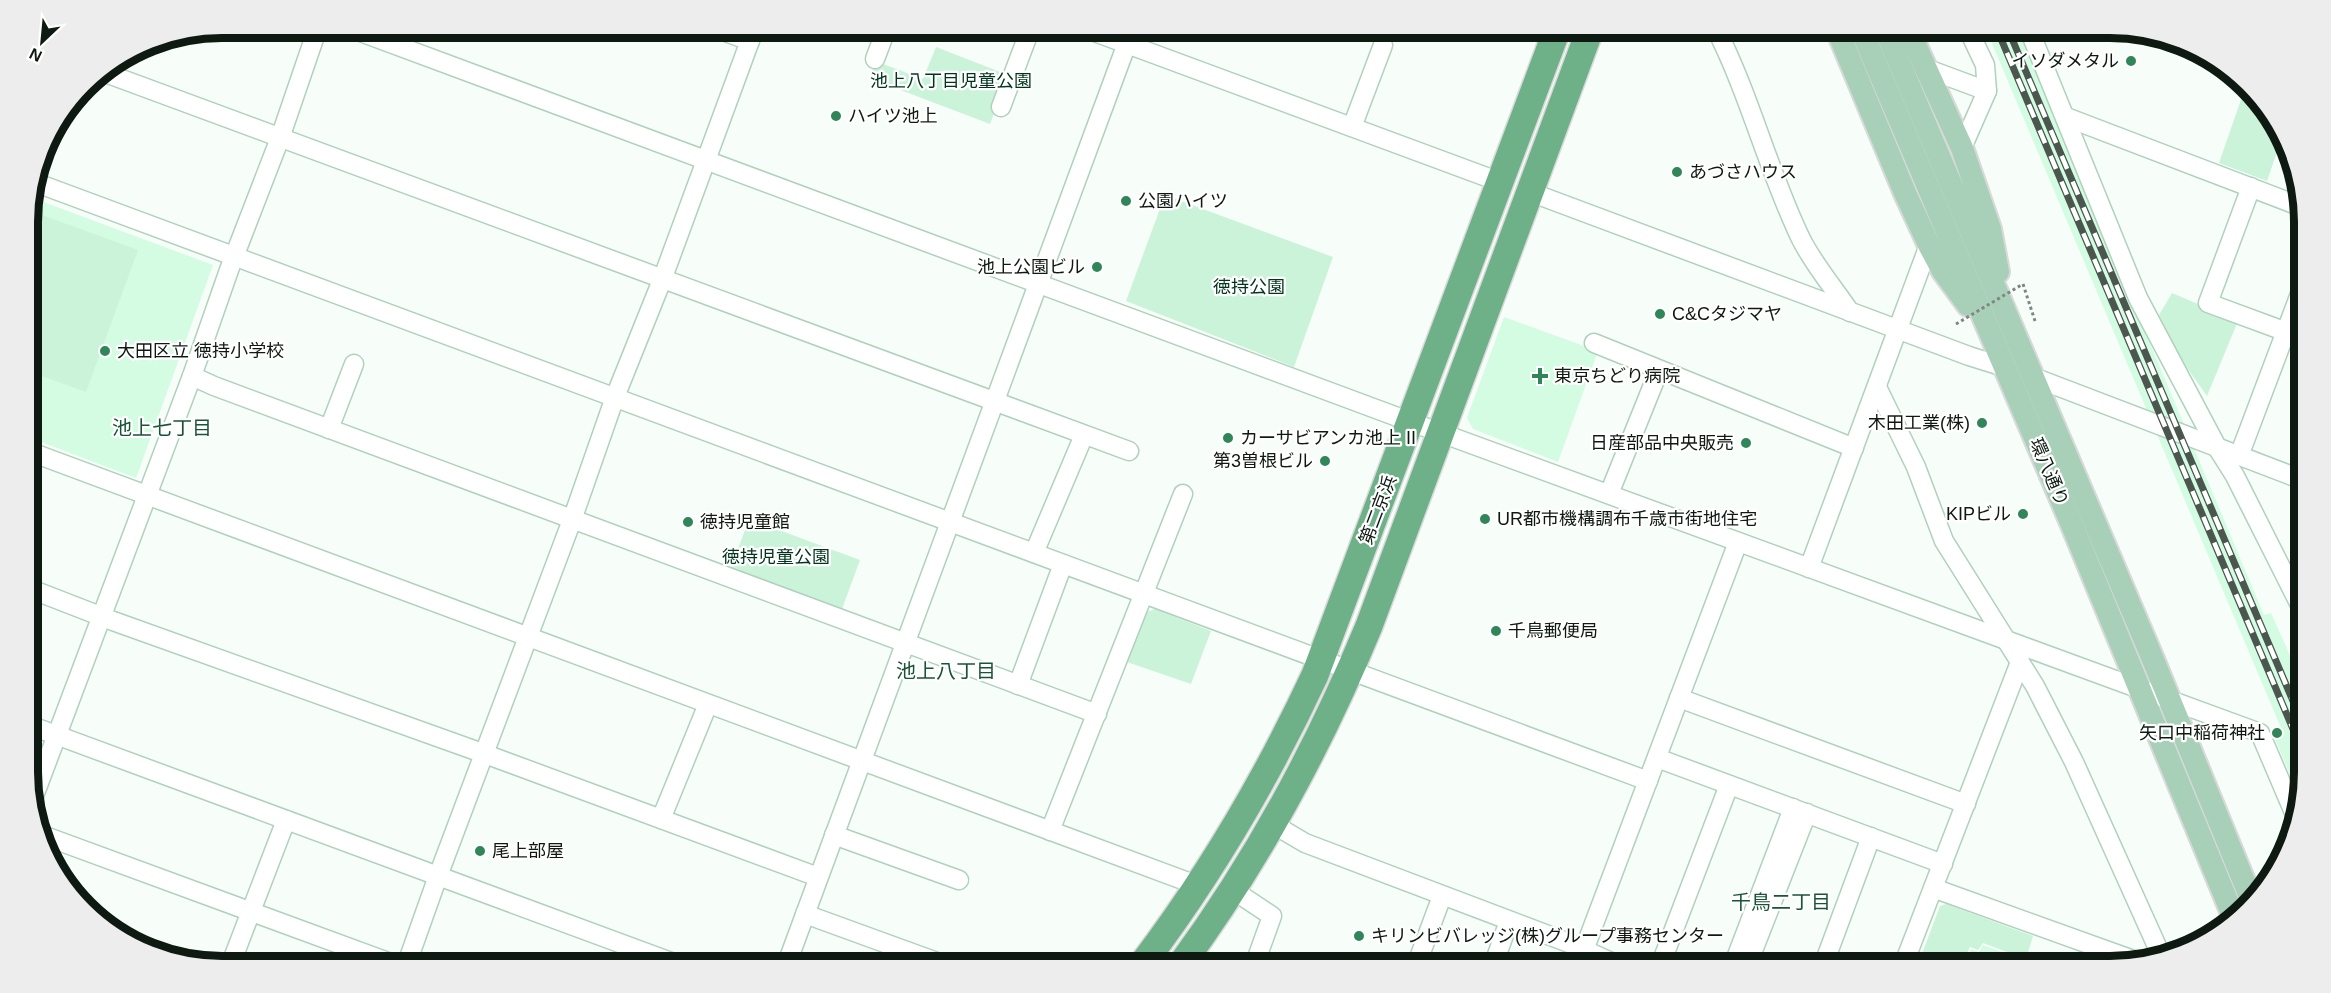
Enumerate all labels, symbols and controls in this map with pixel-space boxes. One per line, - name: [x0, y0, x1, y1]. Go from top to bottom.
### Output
- north arrow: [12, 12, 72, 72]
- text: N: [27, 45, 45, 65]
- place label: イソダメタル: [2012, 51, 2119, 71]
- marker: イソダメタル: [2124, 54, 2138, 68]
- park label: 池上八丁目児童公園: [870, 71, 1032, 91]
- place label: ハイツ池上: [848, 106, 938, 126]
- marker: ハイツ池上: [829, 109, 843, 123]
- place label: あづさハウス: [1689, 162, 1797, 182]
- marker: あづさハウス: [1670, 165, 1684, 179]
- place label: 公園ハイツ: [1138, 191, 1228, 211]
- marker: 公園ハイツ: [1119, 194, 1133, 208]
- place label: 池上公園ビル: [977, 257, 1085, 277]
- marker: 池上公園ビル: [1090, 260, 1104, 274]
- park label: 徳持公園: [1213, 277, 1285, 297]
- place label: C&Cタジマヤ: [1672, 304, 1782, 324]
- marker: C&Cタジマヤ: [1653, 307, 1667, 321]
- place label: 大田区立 徳持小学校: [117, 341, 284, 361]
- marker: 大田区立 徳持小学校: [98, 344, 112, 358]
- place label: 東京ちどり病院: [1554, 366, 1680, 386]
- marker: 東京ちどり病院: [1531, 367, 1549, 385]
- place label: 木田工業(株): [1868, 413, 1970, 433]
- marker: 木田工業(株): [1975, 416, 1989, 430]
- district label: 池上七丁目: [112, 417, 212, 439]
- place label: カーサビアンカ池上 II: [1240, 428, 1416, 448]
- marker: カーサビアンカ池上 II: [1221, 431, 1235, 445]
- place label: 日産部品中央販売: [1590, 433, 1734, 453]
- street label: 環八通り: [2026, 435, 2072, 509]
- marker: 日産部品中央販売: [1739, 436, 1753, 450]
- place label: 第3曽根ビル: [1213, 451, 1313, 471]
- marker: 第3曽根ビル: [1318, 454, 1332, 468]
- street label: 第二京浜: [1356, 473, 1400, 547]
- place label: KIPビル: [1946, 504, 2011, 524]
- marker: KIPビル: [2016, 507, 2030, 521]
- place label: UR都市機構調布千歳市街地住宅: [1497, 509, 1757, 529]
- place label: 徳持児童館: [700, 512, 790, 532]
- marker: UR都市機構調布千歳市街地住宅: [1478, 512, 1492, 526]
- marker: 徳持児童館: [681, 515, 695, 529]
- park label: 徳持児童公園: [722, 547, 830, 567]
- place label: 千鳥郵便局: [1508, 621, 1598, 641]
- marker: 千鳥郵便局: [1489, 624, 1503, 638]
- district label: 池上八丁目: [896, 660, 996, 682]
- place label: 矢口中稲荷神社: [2139, 723, 2265, 743]
- marker: 矢口中稲荷神社: [2270, 726, 2284, 740]
- place label: 尾上部屋: [492, 841, 564, 861]
- marker: 尾上部屋: [473, 844, 487, 858]
- district label: 千鳥二丁目: [1731, 891, 1831, 913]
- place label: キリンビバレッジ(株)グループ事務センター: [1371, 926, 1724, 946]
- marker: キリンビバレッジ(株)グループ事務センター: [1352, 929, 1366, 943]

